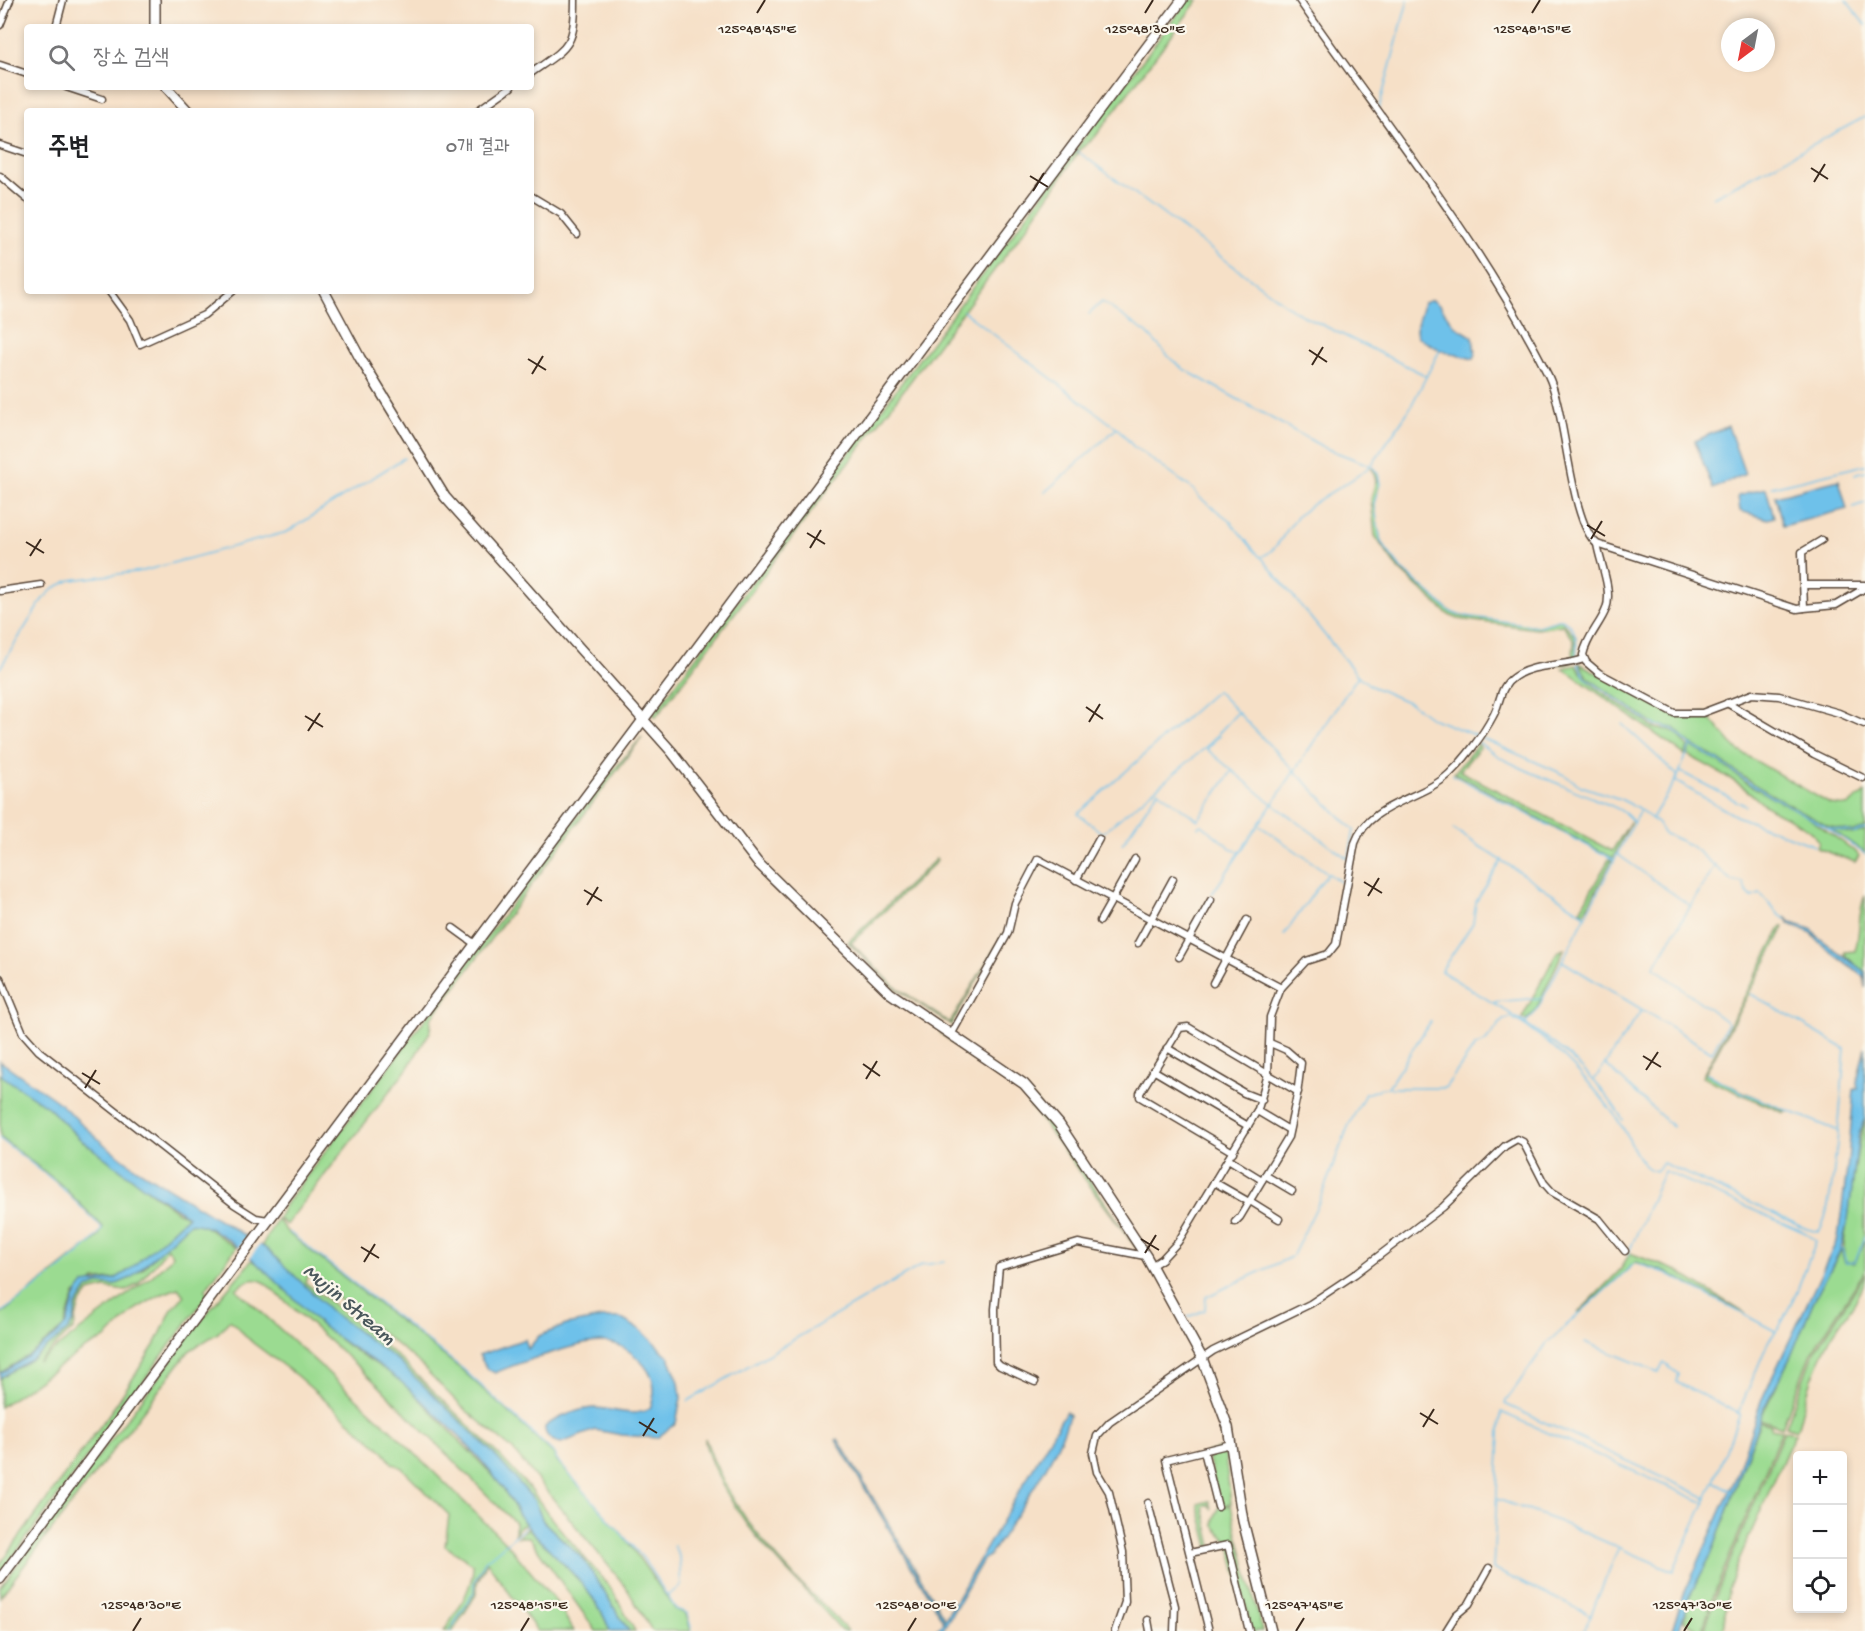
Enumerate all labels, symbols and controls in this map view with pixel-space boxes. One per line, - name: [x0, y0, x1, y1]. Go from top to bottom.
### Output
- north arrow: [1721, 18, 1775, 72]
- text: 125°48'45"E: [717, 21, 797, 39]
- text: 125°48'30"E: [1104, 21, 1185, 39]
- text: 125°48'15"E: [1493, 21, 1571, 39]
- search box: [24, 24, 534, 90]
- icon: search: [45, 41, 78, 74]
- text: 장소 검색: [93, 46, 169, 72]
- text: 주변: [48, 134, 90, 165]
- text: 0개 결과: [446, 137, 510, 160]
- water label: Mujin Stream: [297, 1260, 399, 1352]
- map controls: [1793, 1451, 1847, 1613]
- button: +: [1793, 1451, 1847, 1505]
- button: −: [1793, 1505, 1847, 1559]
- button: locate: [1793, 1559, 1847, 1613]
- text: 125°48'30"E: [100, 1597, 181, 1615]
- text: 125°48'15"E: [490, 1597, 568, 1615]
- text: 125°48'00"E: [875, 1597, 957, 1615]
- text: 125°47'45"E: [1264, 1597, 1343, 1615]
- text: 125°47'30"E: [1652, 1597, 1732, 1615]

